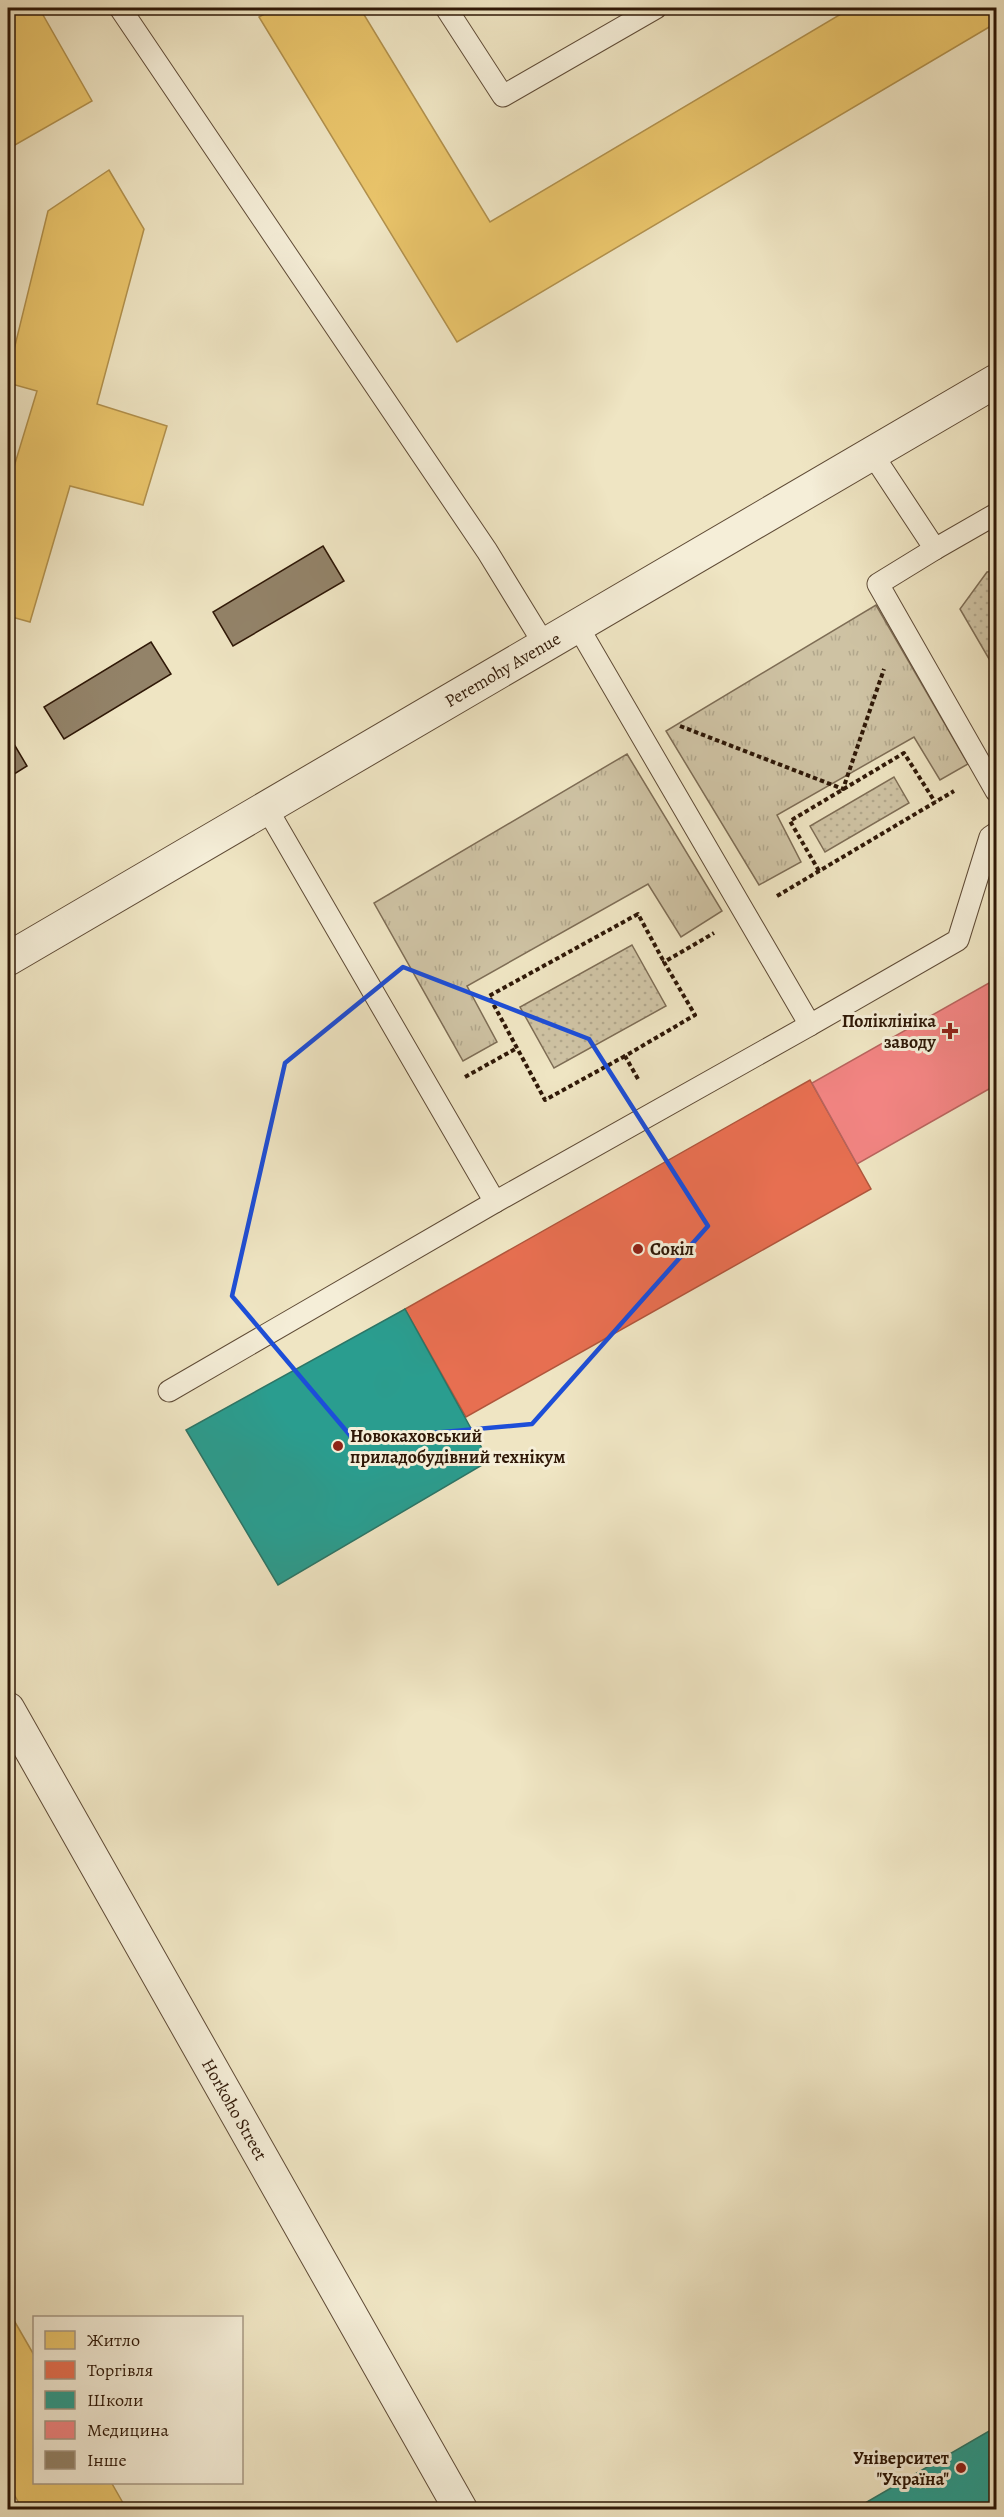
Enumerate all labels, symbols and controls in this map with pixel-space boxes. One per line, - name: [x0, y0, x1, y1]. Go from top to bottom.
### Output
- street label: Peremohy Avenue: [440, 626, 565, 713]
- place label: Поліклініка заводу: [842, 1009, 936, 1054]
- marker: Поліклініка заводу: [941, 1022, 959, 1040]
- place label: Сокіл: [650, 1237, 694, 1261]
- marker: Сокіл: [631, 1242, 645, 1256]
- place label: Новокаховський приладобудівний технікум: [350, 1424, 565, 1469]
- marker: Новокаховський приладобудівний технікум: [331, 1439, 345, 1453]
- street label: Horkoho Street: [196, 2054, 273, 2165]
- legend: [33, 2316, 243, 2484]
- text: Житло: [87, 2328, 140, 2352]
- text: Торгівля: [87, 2358, 153, 2382]
- text: Школи: [87, 2388, 144, 2412]
- text: Медицина: [87, 2418, 170, 2442]
- place label: Університет "Україна": [853, 2446, 949, 2491]
- text: Інше: [87, 2448, 127, 2472]
- marker: Університет "Україна": [954, 2461, 968, 2475]

